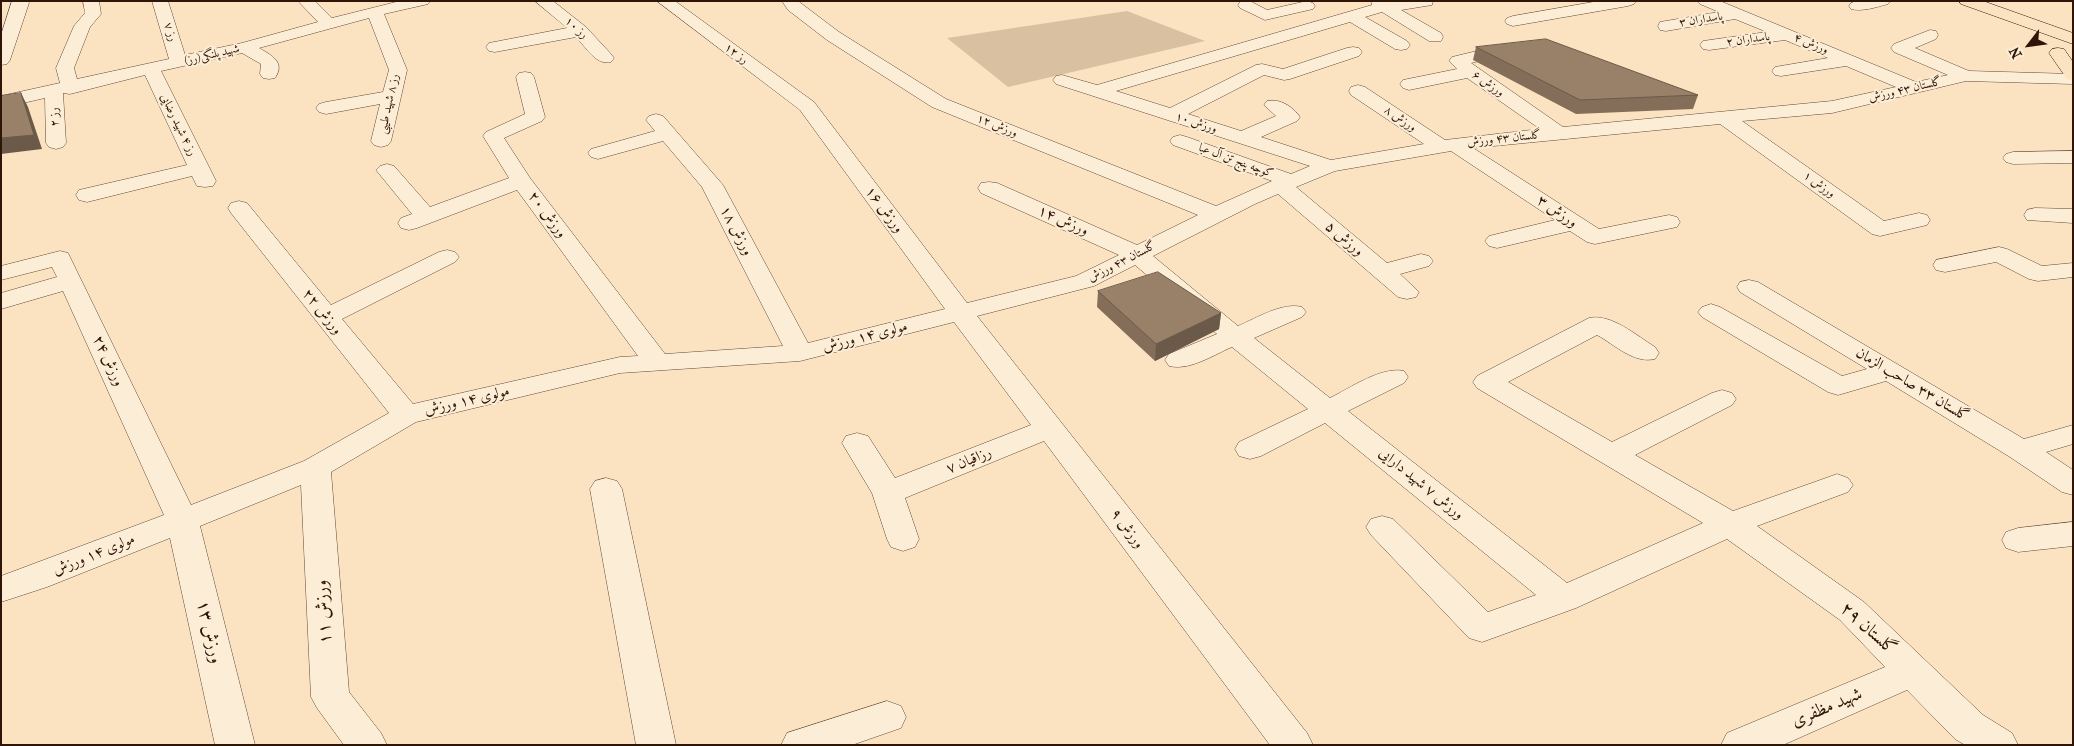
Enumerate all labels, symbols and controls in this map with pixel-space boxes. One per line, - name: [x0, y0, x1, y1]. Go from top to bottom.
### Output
- street label: پاسداران ۳: [1678, 9, 1724, 31]
- street label: رز ۱۰: [561, 14, 591, 42]
- north arrow: [2004, 20, 2054, 70]
- street label: رز ۷: [160, 21, 180, 43]
- street label: پاسداران ۲: [1725, 30, 1771, 50]
- street label: ورزش ۴: [1792, 31, 1830, 57]
- street label: رز ۱۲: [721, 40, 751, 68]
- street label: شهید پلنگی(رز): [183, 42, 241, 68]
- text: N: [2006, 44, 2026, 62]
- street label: ورزش ۶: [1469, 68, 1507, 100]
- street label: رز ۸ شهید طیبی: [376, 73, 402, 135]
- street label: گلستان ۴۳ ورزش: [1867, 75, 1943, 105]
- street label: رز ۴ شهید رضایی: [157, 92, 199, 158]
- street label: ورزش ۸: [1381, 103, 1419, 135]
- street label: رز ۲: [47, 107, 63, 127]
- street label: ورزش ۱۰: [1173, 110, 1219, 136]
- street label: ورزش ۱۲: [974, 111, 1020, 141]
- street label: گلستان ۴۳ ورزش: [1466, 128, 1542, 150]
- street label: کوچه پنج تن آل عبا: [1197, 141, 1275, 181]
- street label: ورزش ۱: [1800, 169, 1838, 201]
- street label: ورزش ۱۶: [861, 183, 907, 237]
- street label: ورزش ۲۰: [524, 188, 570, 242]
- street label: ورزش ۳: [1533, 192, 1581, 232]
- street label: ورزش ۱۴: [1035, 202, 1091, 240]
- street label: ورزش ۱۸: [715, 203, 757, 259]
- street label: ورزش ۵: [1321, 218, 1367, 260]
- street label: گلستان ۴۳ ورزش: [1086, 239, 1158, 285]
- street label: ورزش ۲۲: [298, 286, 346, 338]
- street label: مولوی ۱۴ ورزش: [821, 318, 909, 356]
- street label: ورزش ۲۴: [89, 333, 127, 389]
- street label: گلستان ۳۳ صاحب الزمان: [1852, 344, 1972, 426]
- street label: مولوی ۱۴ ورزش: [423, 382, 511, 420]
- street label: رزاقیان ۷: [944, 444, 994, 478]
- street label: ورزش ۷ شهید دارایی: [1375, 444, 1467, 524]
- street label: ورزش ۹: [1106, 506, 1148, 552]
- street label: مولوی ۱۴ ورزش: [50, 530, 138, 580]
- street label: ورزش ۱۱: [311, 579, 337, 645]
- street label: ورزش ۱۳: [191, 598, 227, 666]
- street label: گلستان ۲۹: [1836, 598, 1900, 660]
- street label: شهید مظفری: [1788, 683, 1866, 733]

